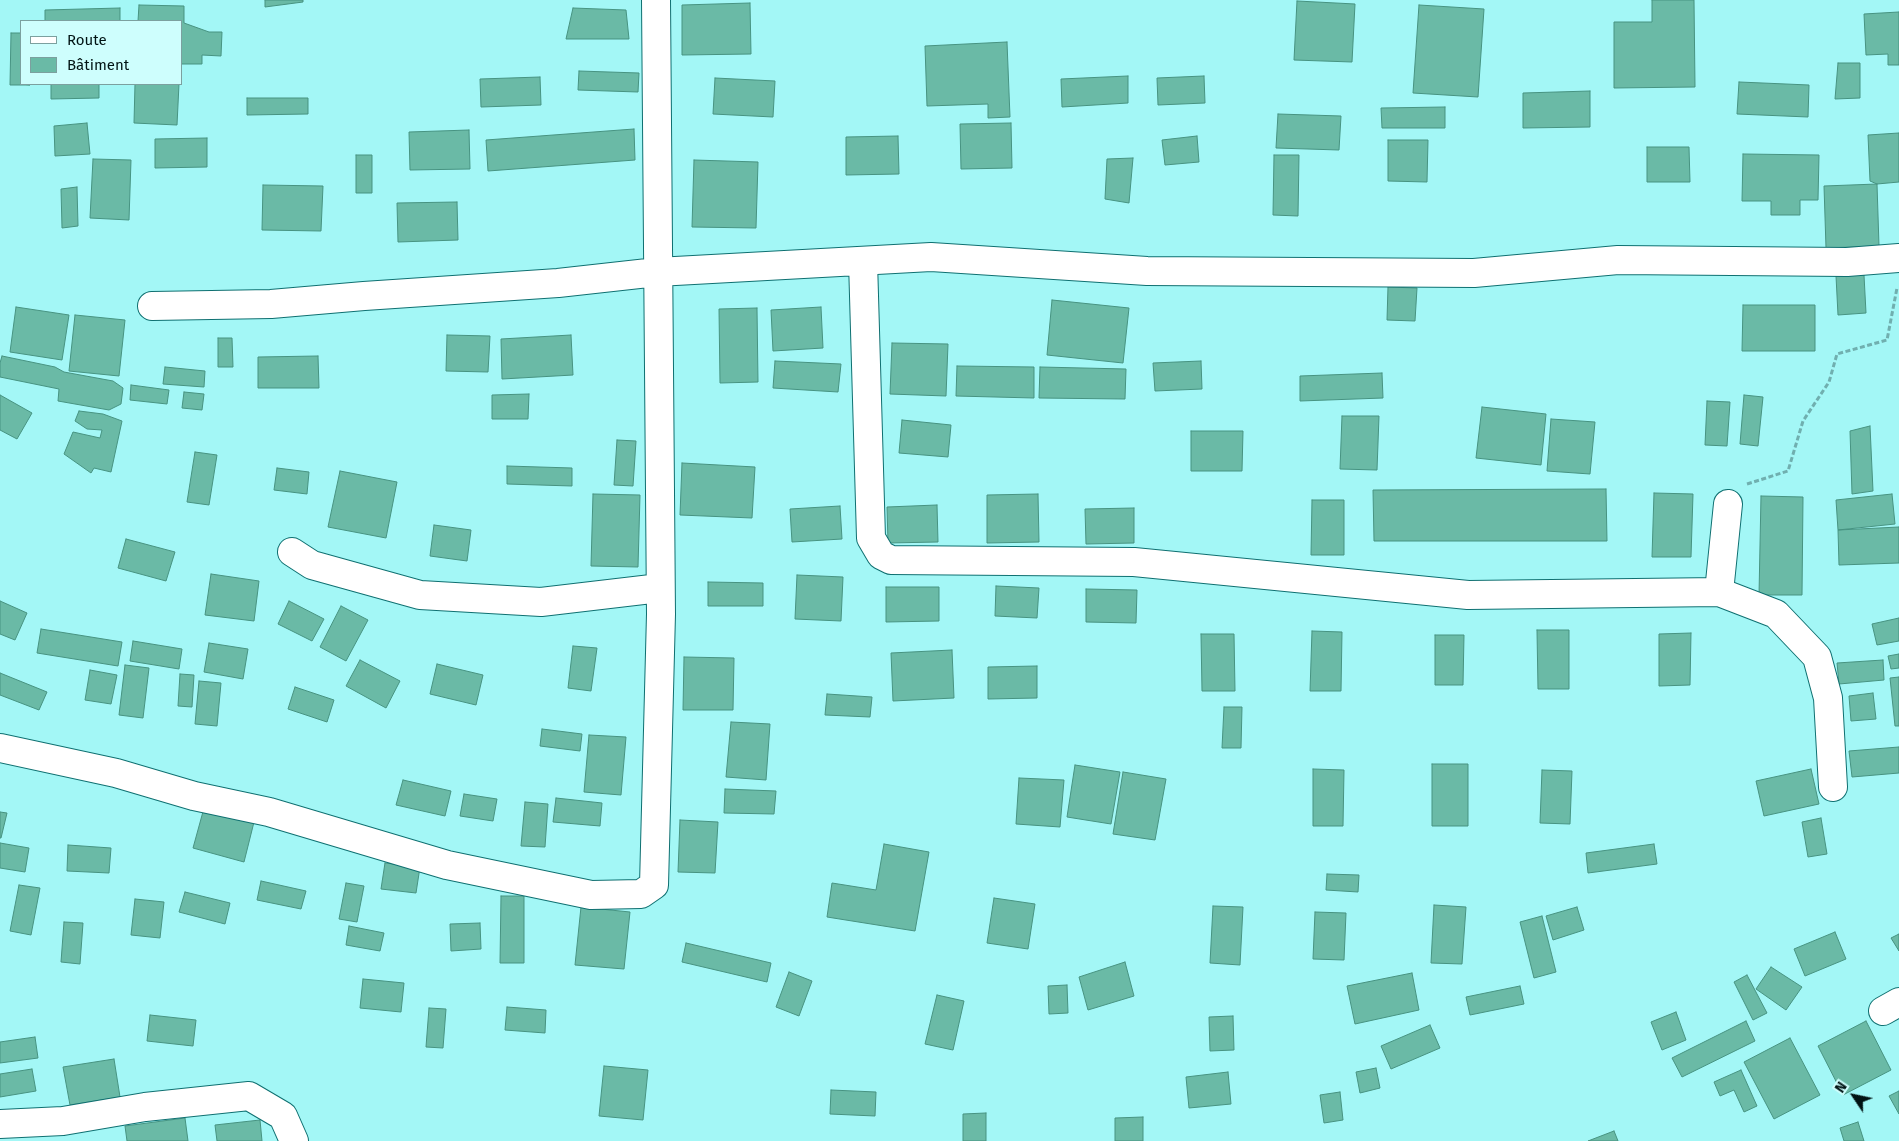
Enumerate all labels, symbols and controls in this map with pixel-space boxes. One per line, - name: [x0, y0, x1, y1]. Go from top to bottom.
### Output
- legend: [20, 20, 182, 85]
- text: Route: [67, 31, 107, 49]
- text: Bâtiment: [67, 56, 129, 74]
- north arrow: [1829, 1071, 1879, 1121]
- text: N: [1831, 1079, 1851, 1096]

